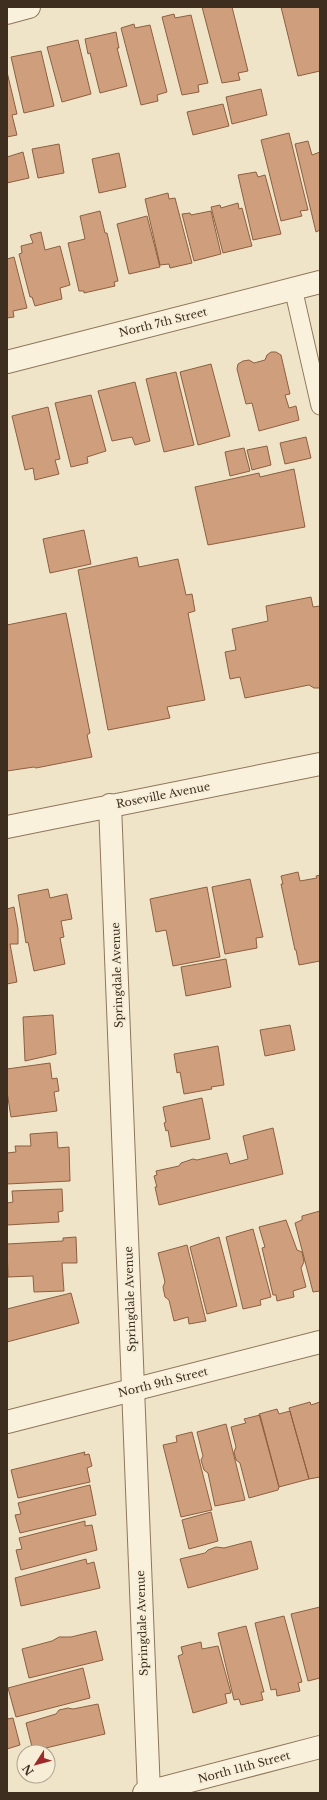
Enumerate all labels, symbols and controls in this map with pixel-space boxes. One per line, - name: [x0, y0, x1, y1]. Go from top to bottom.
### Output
- street label: North 7th Street: [117, 304, 209, 340]
- street label: Roseville Avenue: [115, 779, 211, 811]
- street label: Springdale Avenue: [108, 922, 126, 1028]
- street label: Springdale Avenue: [121, 1246, 139, 1352]
- street label: North 9th Street: [117, 1364, 210, 1400]
- street label: Springdale Avenue: [133, 1570, 151, 1676]
- north arrow: [16, 1744, 56, 1784]
- street label: North 11th Street: [196, 1748, 292, 1786]
- text: N: [19, 1761, 37, 1778]

